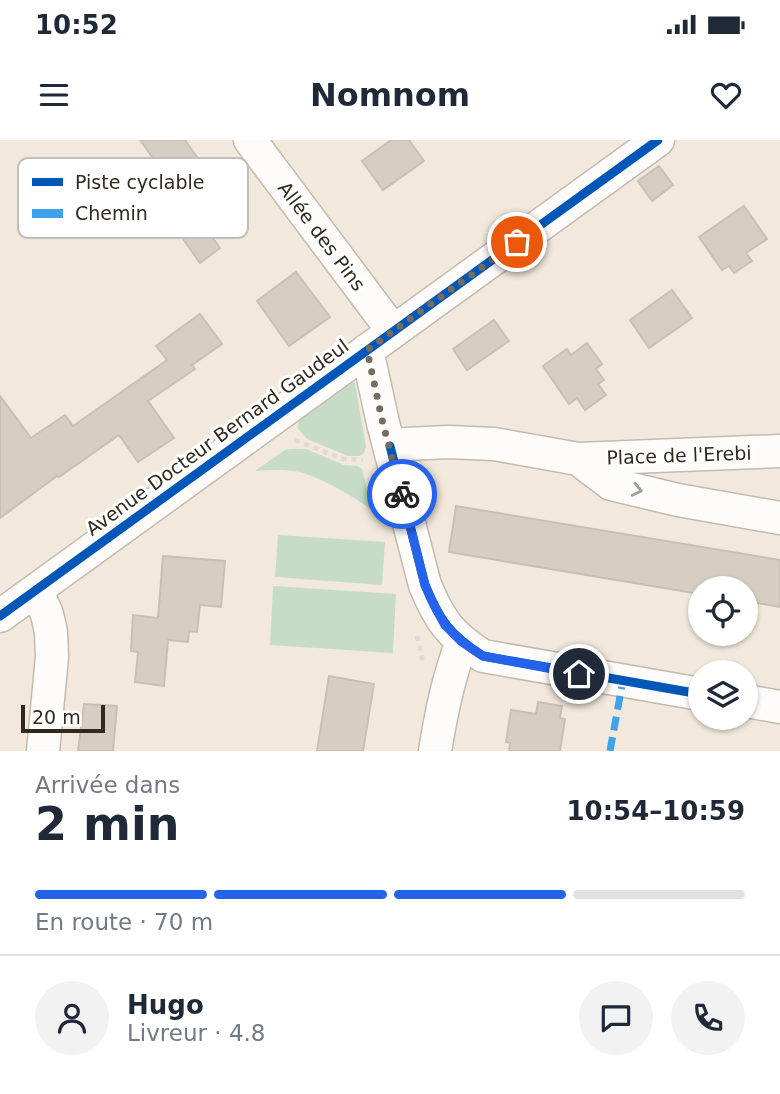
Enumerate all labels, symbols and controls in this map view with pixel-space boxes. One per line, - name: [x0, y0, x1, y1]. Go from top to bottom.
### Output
- text: 10:52: [35, 10, 118, 40]
- icon: menu: [35, 76, 73, 114]
- text: Nomnom: [310, 76, 470, 114]
- icon: heart: [707, 76, 745, 114]
- legend: [18, 158, 248, 238]
- text: Piste cyclable: [75, 171, 204, 193]
- street label: Allée des Pins: [274, 177, 370, 295]
- text: Chemin: [75, 202, 148, 224]
- pin: [487, 212, 547, 272]
- icon: bag: [498, 223, 536, 261]
- street label: Avenue Docteur Bernard Gaudeul: [81, 334, 353, 540]
- street label: Place de l'Erebi: [606, 441, 752, 469]
- courier: [367, 459, 437, 529]
- icon: bike: [383, 475, 421, 513]
- one-way arrow: [631, 482, 643, 497]
- map controls: [688, 576, 758, 730]
- button: locate: [688, 576, 758, 646]
- pin: [549, 644, 609, 704]
- icon: home: [560, 655, 598, 693]
- button: layers: [688, 660, 758, 730]
- scale bar: [21, 702, 105, 734]
- text: 20 m: [32, 706, 81, 728]
- text: Arrivée dans: [35, 772, 180, 798]
- text: 10:54–10:59: [566, 796, 745, 826]
- text: 2 min: [35, 797, 179, 851]
- text: En route · 70 m: [35, 909, 213, 935]
- button: person: [35, 981, 109, 1055]
- button: chat: [579, 981, 653, 1055]
- button: phone: [671, 981, 745, 1055]
- text: Hugo: [127, 990, 204, 1020]
- text: Livreur · 4.8: [127, 1020, 265, 1046]

